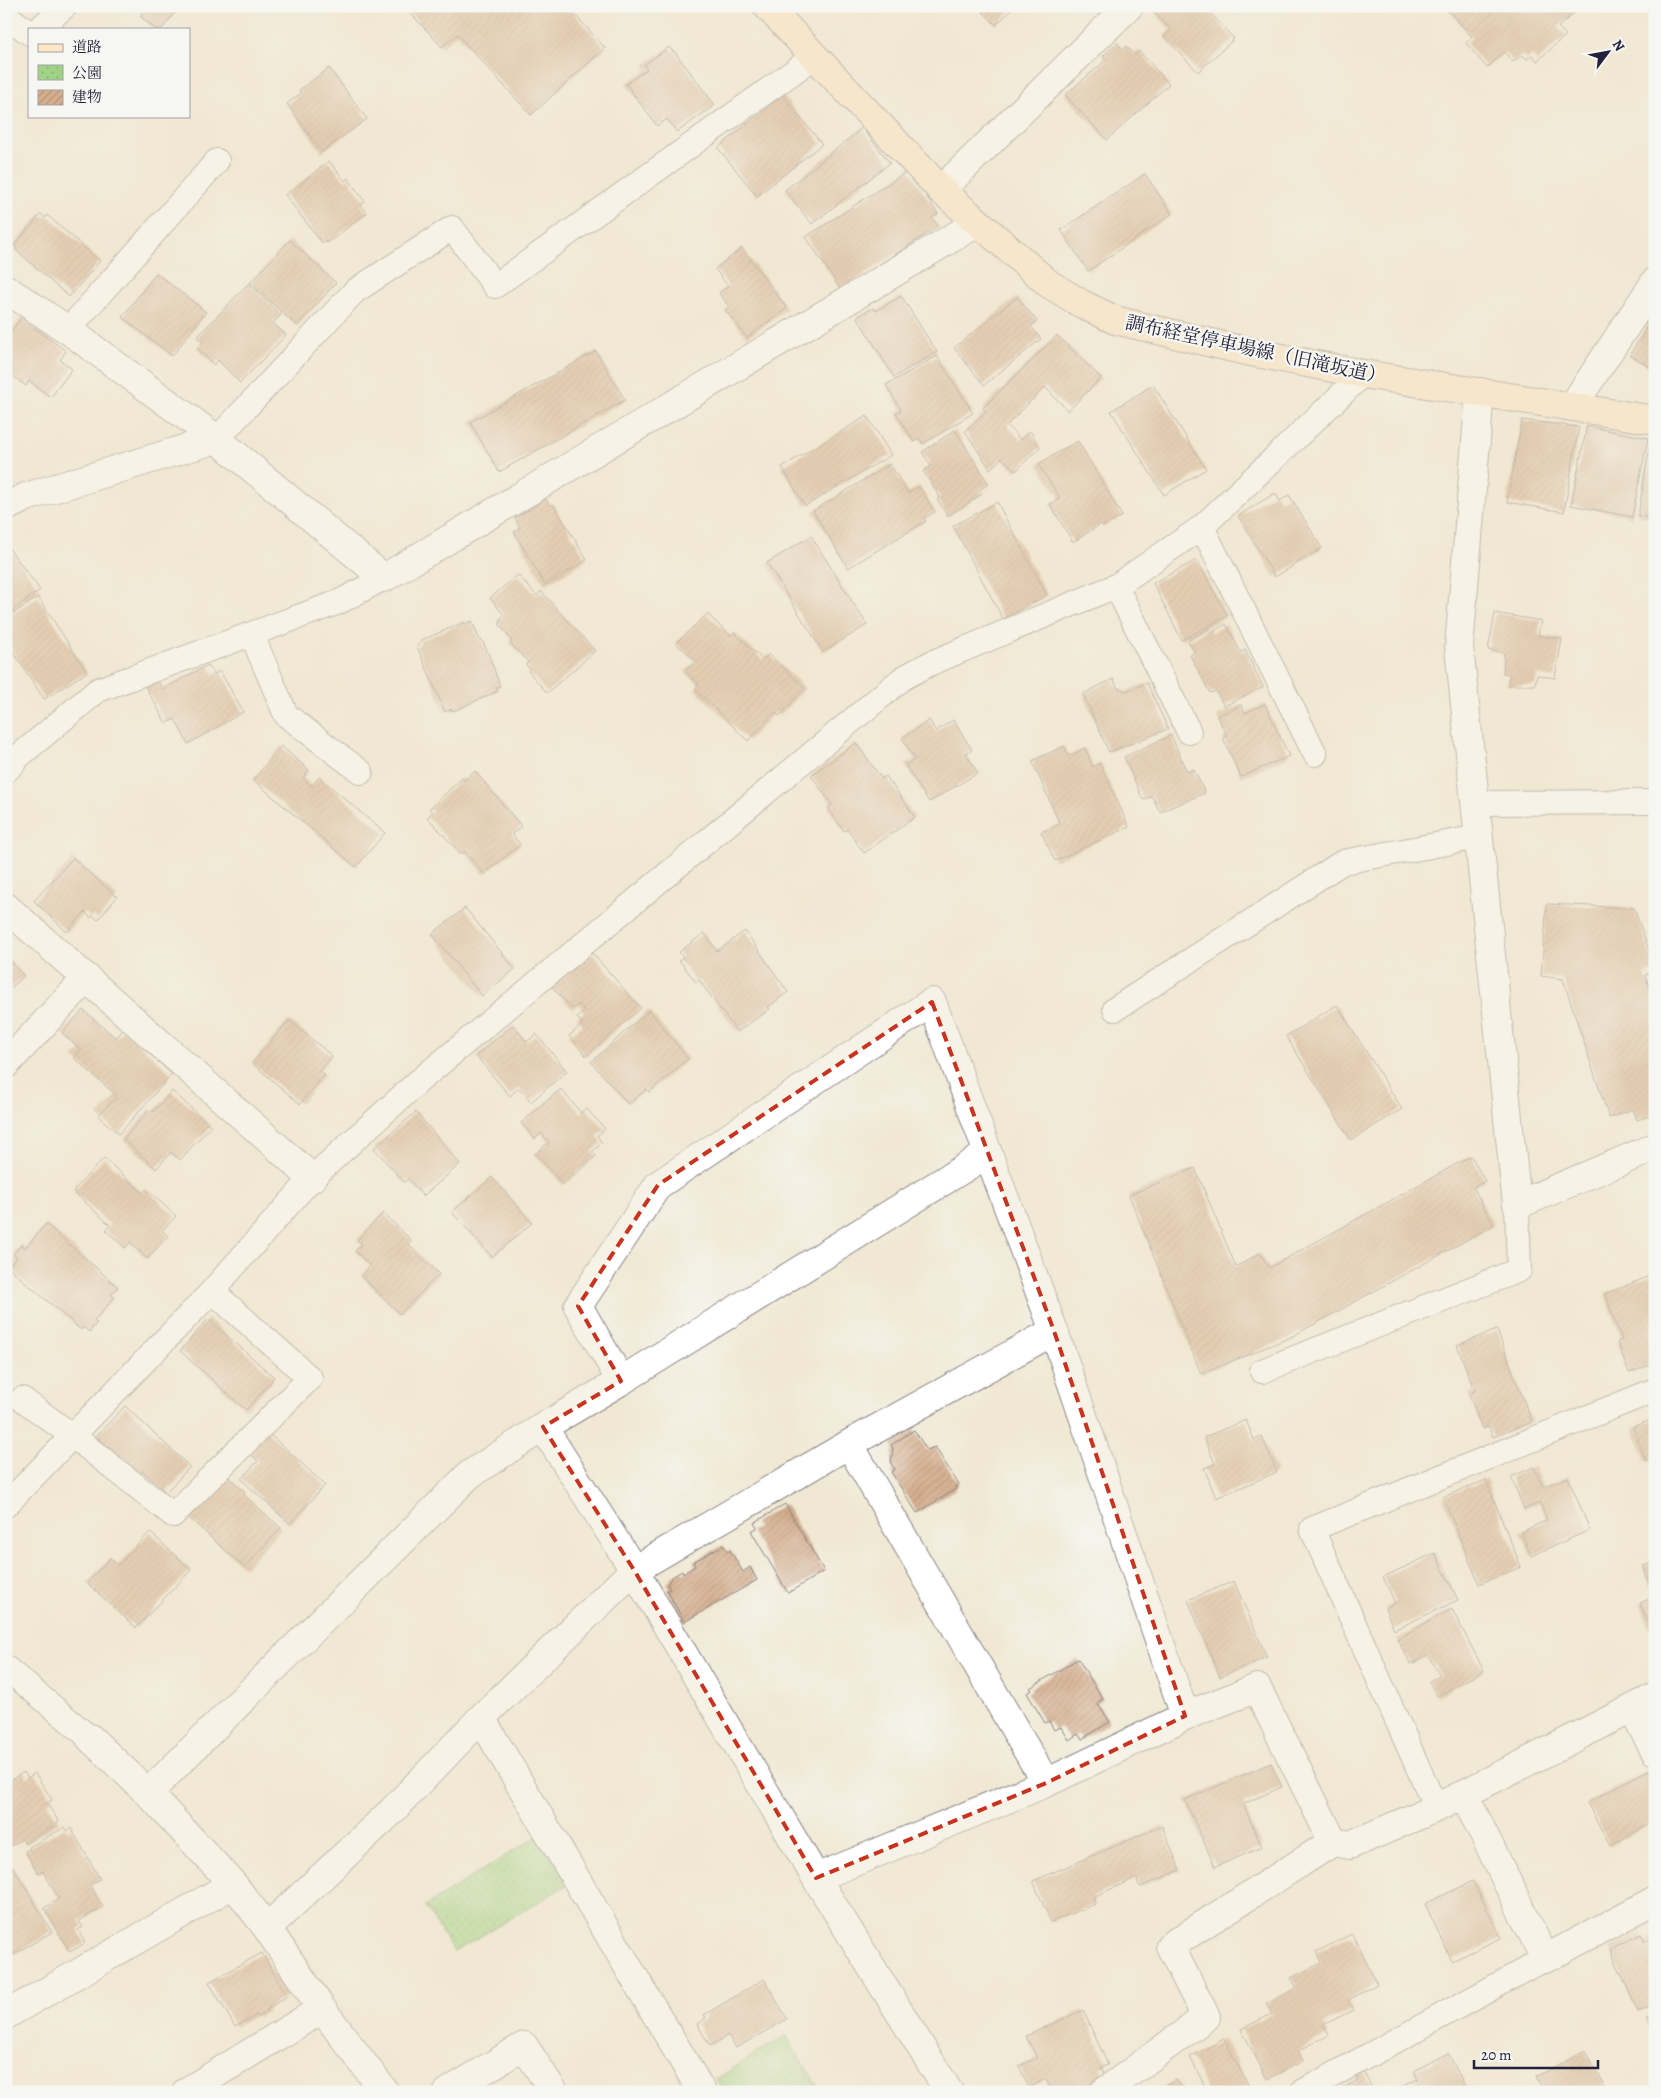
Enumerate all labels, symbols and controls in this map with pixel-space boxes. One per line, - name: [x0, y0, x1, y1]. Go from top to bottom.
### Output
- legend: [28, 28, 190, 118]
- north arrow: [1584, 28, 1634, 78]
- text: N: [1608, 36, 1629, 55]
- text: 道路: [72, 37, 102, 57]
- text: 公園: [72, 63, 102, 83]
- text: 建物: [72, 87, 102, 107]
- street label: 調布経堂停車場線（旧滝坂道）: [1123, 310, 1389, 390]
- scale bar: [1474, 2038, 1597, 2070]
- text: 20 m: [1481, 2045, 1512, 2065]

